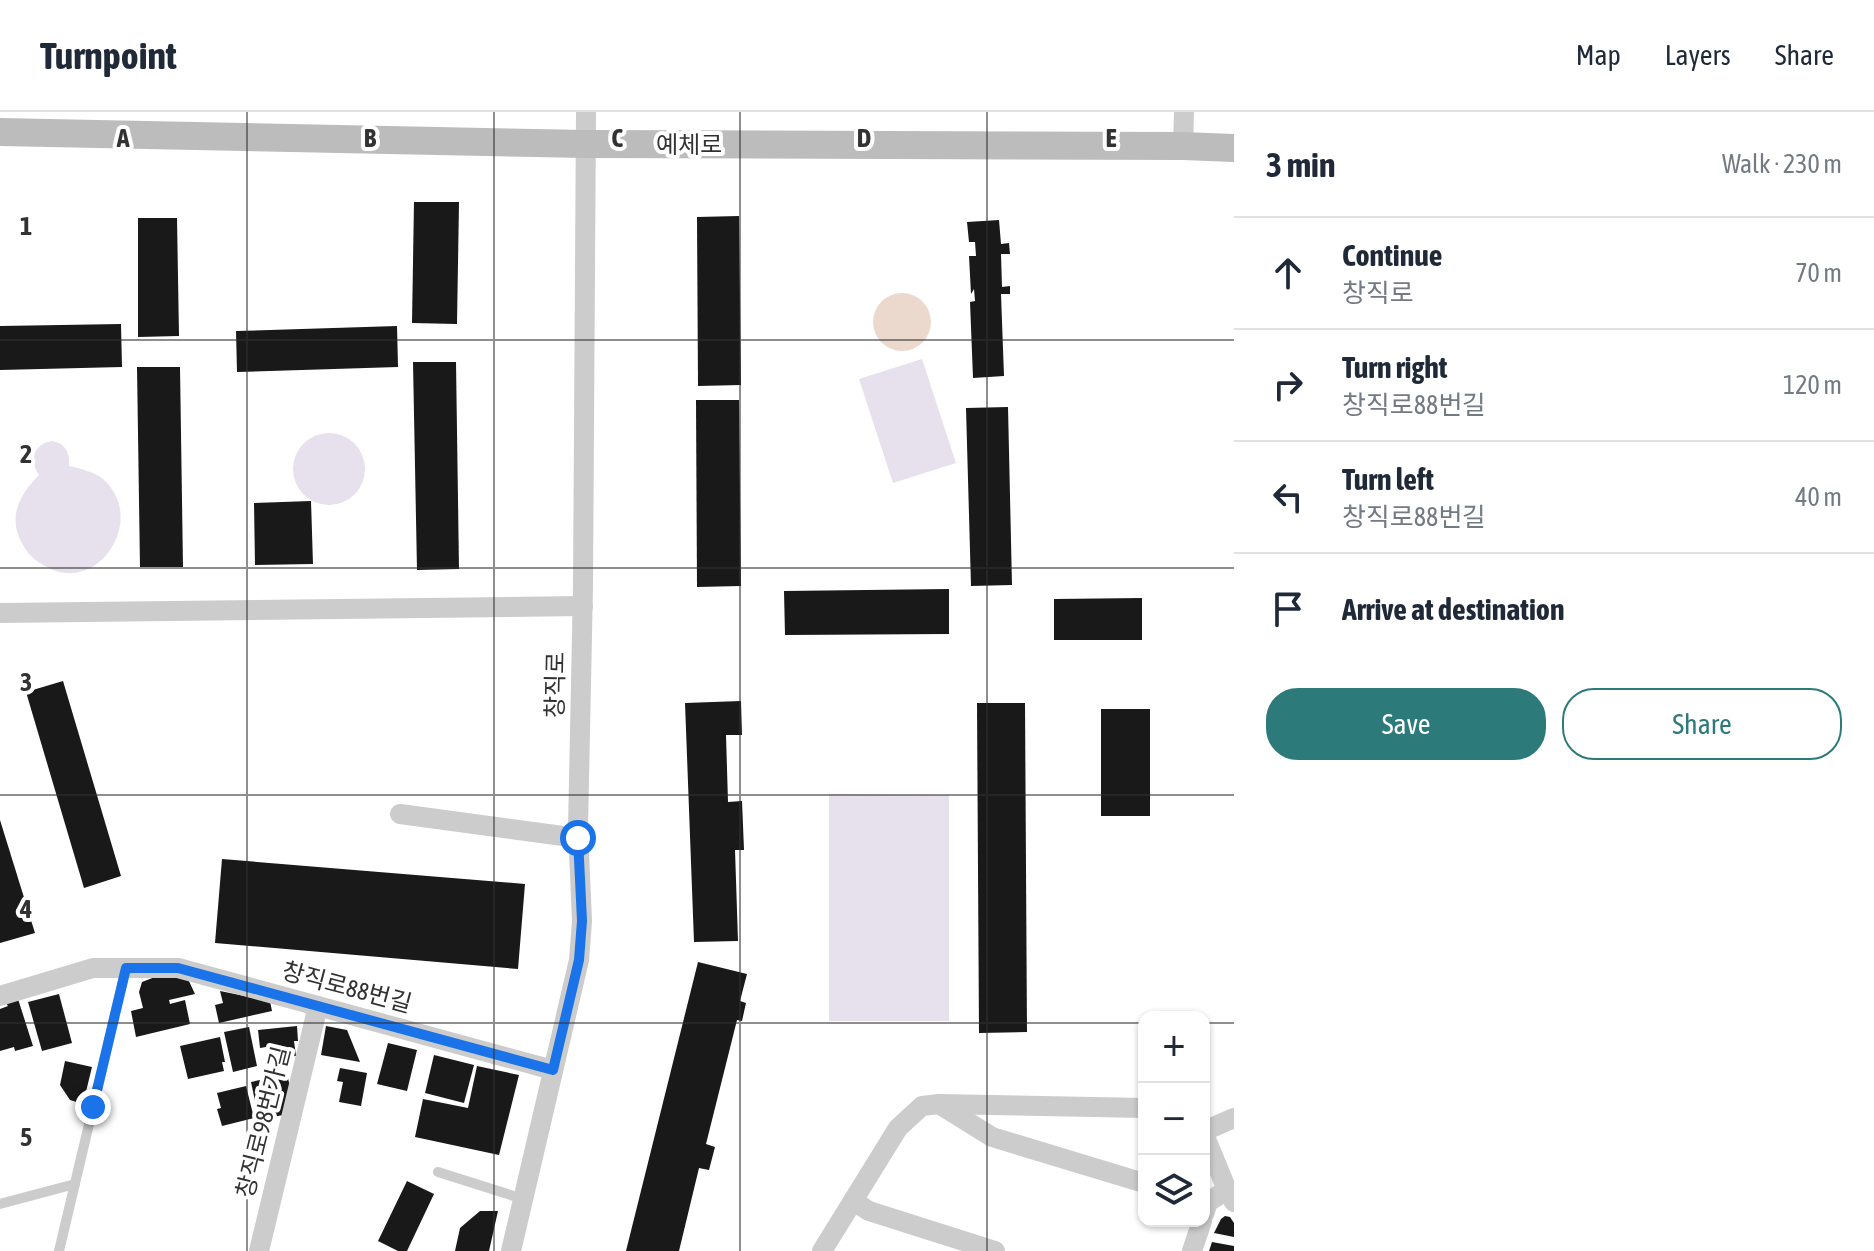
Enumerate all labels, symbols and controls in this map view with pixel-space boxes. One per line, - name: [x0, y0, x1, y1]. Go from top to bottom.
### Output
- text: Turnpoint: [40, 34, 177, 77]
- text: Map: [1576, 39, 1621, 71]
- text: Layers: [1665, 39, 1731, 71]
- text: Share: [1775, 39, 1834, 71]
- text: A: [116, 123, 130, 153]
- text: B: [364, 123, 377, 153]
- text: C: [611, 123, 623, 153]
- text: D: [857, 123, 871, 153]
- text: E: [1105, 123, 1117, 153]
- street label: 예체로: [656, 131, 722, 158]
- text: 3 min: [1266, 145, 1335, 184]
- text: Walk · 230 m: [1722, 149, 1842, 179]
- text: 1: [20, 211, 32, 241]
- text: Continue: [1342, 238, 1442, 272]
- icon: ahead: [1266, 251, 1310, 295]
- text: 70 m: [1795, 258, 1842, 288]
- text: 창직로: [1342, 278, 1414, 308]
- text: Turn right: [1342, 350, 1448, 384]
- icon: right: [1266, 363, 1310, 407]
- text: 120 m: [1783, 370, 1842, 400]
- text: 창직로88번길: [1342, 390, 1486, 420]
- text: 2: [20, 439, 32, 469]
- text: Turn left: [1342, 462, 1434, 496]
- icon: left: [1266, 475, 1310, 519]
- text: 40 m: [1795, 482, 1842, 512]
- text: 창직로88번길: [1342, 502, 1486, 532]
- icon: arrive: [1266, 587, 1310, 631]
- text: Arrive at destination: [1342, 592, 1564, 626]
- street label: 창직로: [541, 652, 569, 718]
- text: 3: [20, 667, 32, 697]
- button: Save: [1266, 688, 1546, 760]
- button: Share: [1562, 688, 1842, 760]
- route start: [560, 820, 596, 856]
- text: 4: [19, 894, 32, 924]
- street label: 창직로88번길: [279, 957, 415, 1017]
- map controls: [1138, 1011, 1210, 1227]
- button: +: [1138, 1011, 1210, 1083]
- street label: 창직로98번가길: [231, 1044, 295, 1200]
- button: −: [1138, 1083, 1210, 1155]
- route end: [75, 1089, 111, 1125]
- text: 5: [20, 1122, 32, 1152]
- button: layers: [1138, 1155, 1210, 1227]

